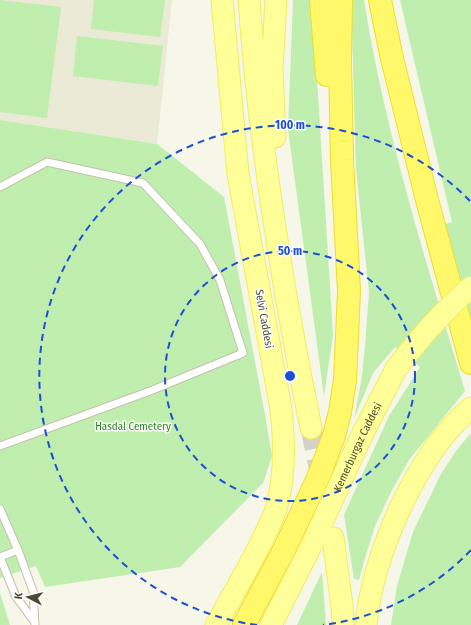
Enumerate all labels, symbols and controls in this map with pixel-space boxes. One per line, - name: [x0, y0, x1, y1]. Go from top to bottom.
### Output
- text: 100 m: [275, 118, 305, 132]
- text: 50 m: [278, 244, 302, 258]
- street label: Selvi Caddesi: [252, 289, 276, 350]
- centre of rings: [283, 369, 297, 383]
- street label: Kemerburgaz Caddesi: [331, 400, 384, 493]
- park label: Hasdal Cemetery: [95, 420, 171, 433]
- north arrow: [8, 577, 48, 617]
- text: K: [12, 591, 25, 600]

